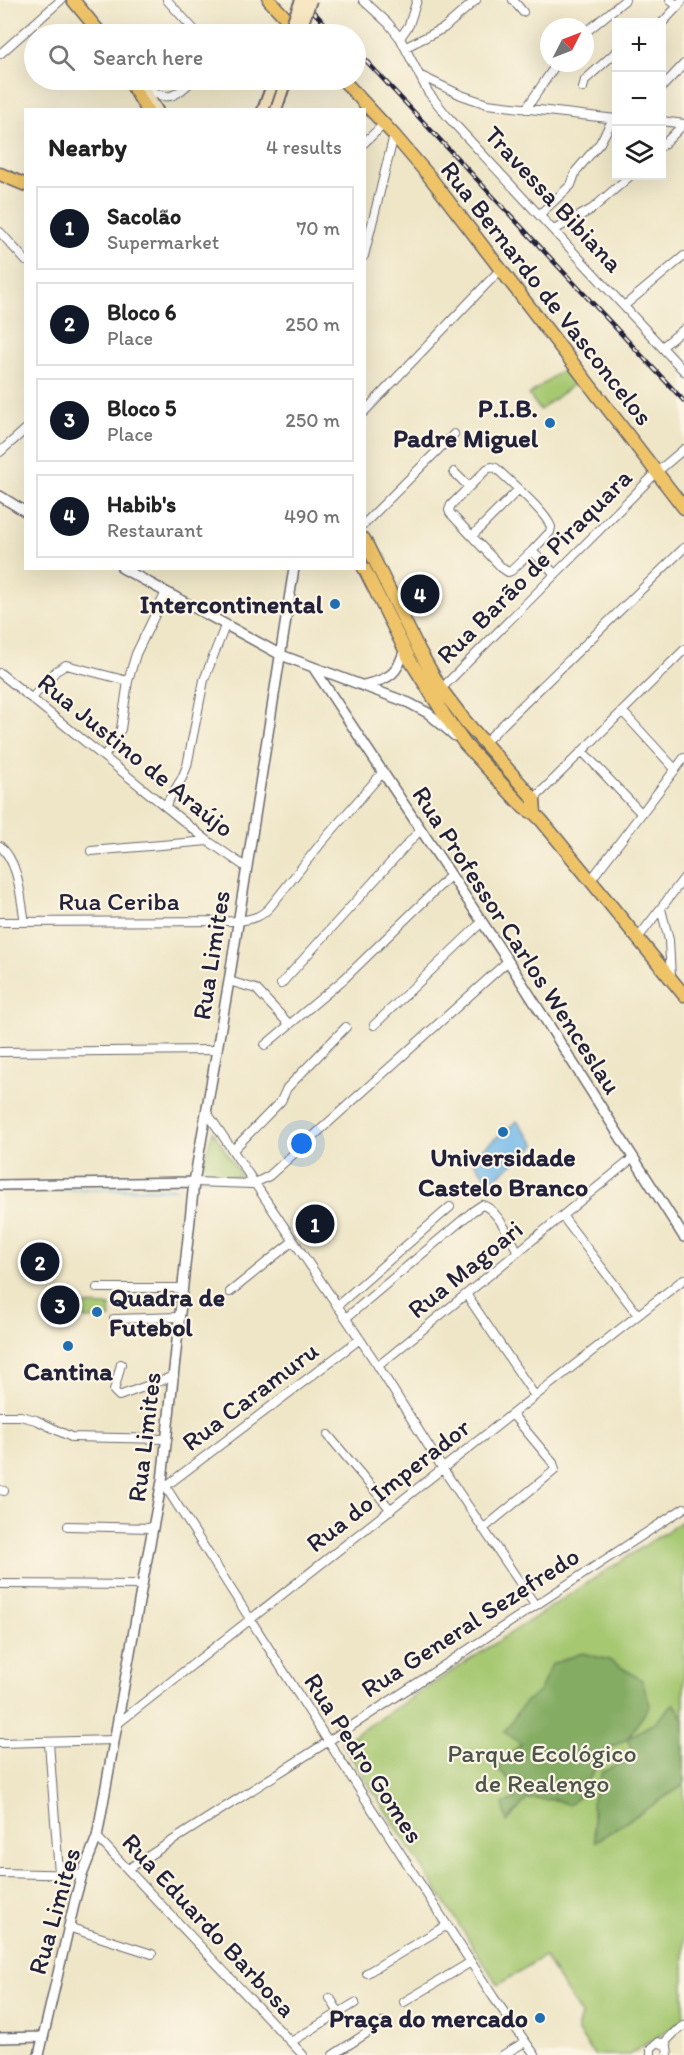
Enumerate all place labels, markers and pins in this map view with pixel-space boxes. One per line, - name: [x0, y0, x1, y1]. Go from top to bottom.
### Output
- place label: P.I.B. Padre Miguel: [393, 392, 539, 454]
- marker: P.I.B. Padre Miguel: [543, 416, 557, 430]
- pin: 4: [400, 572, 440, 616]
- place label: Intercontinental: [140, 588, 324, 620]
- marker: Intercontinental: [328, 597, 342, 611]
- marker: Universidade Castelo Branco: [496, 1125, 510, 1139]
- place label: Universidade Castelo Branco: [418, 1141, 588, 1203]
- pin: 1: [296, 1202, 334, 1246]
- pin: 2: [20, 1240, 60, 1284]
- place label: Quadra de Futebol: [109, 1281, 225, 1343]
- pin: 3: [40, 1282, 80, 1328]
- marker: Quadra de Futebol: [90, 1305, 104, 1319]
- marker: Cantina: [61, 1339, 75, 1353]
- place label: Cantina: [23, 1355, 113, 1387]
- place label: Praça do mercado: [329, 2002, 528, 2034]
- marker: Praça do mercado: [533, 2011, 547, 2025]

